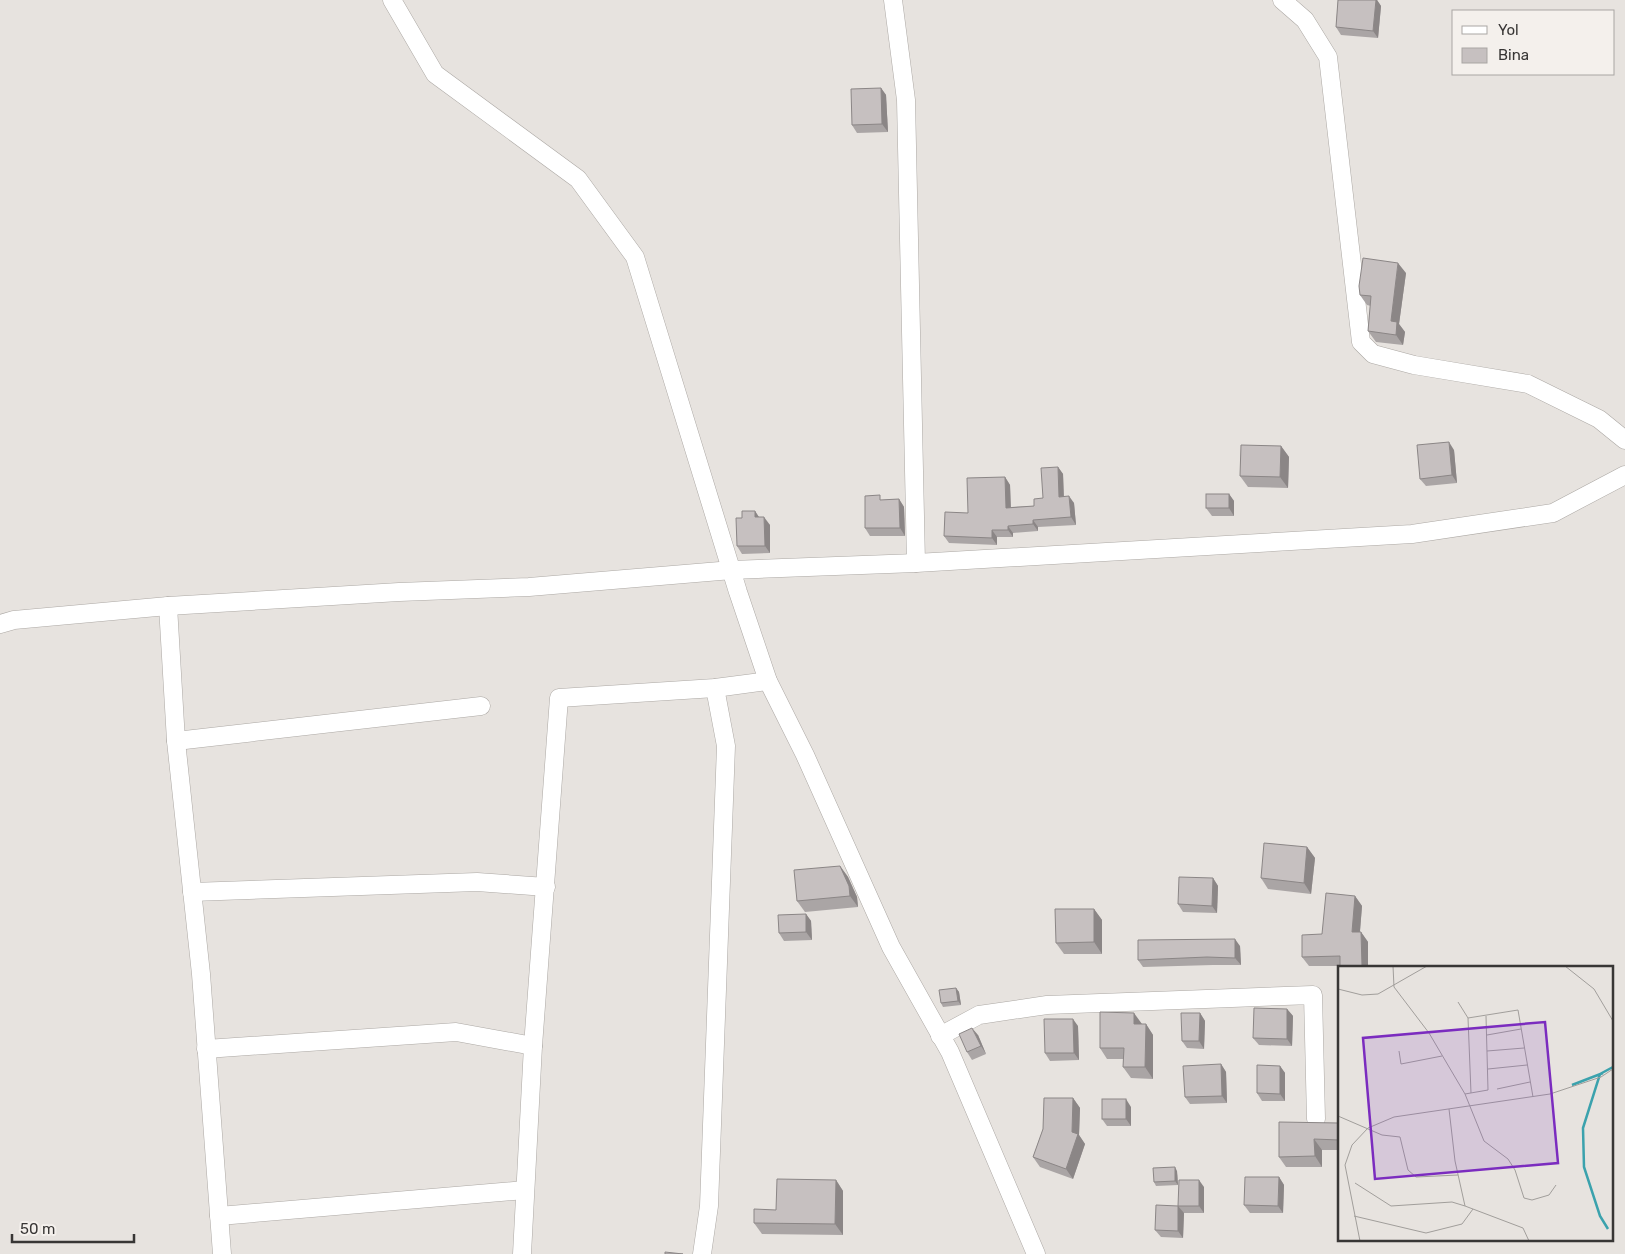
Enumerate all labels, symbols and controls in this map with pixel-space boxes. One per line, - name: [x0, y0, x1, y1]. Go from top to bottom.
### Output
- legend: [1452, 10, 1615, 75]
- text: Yol: [1498, 21, 1519, 39]
- text: Bina: [1498, 46, 1529, 64]
- inset map: [1338, 966, 1612, 1242]
- scale bar: [12, 1212, 135, 1244]
- text: 50 m: [20, 1220, 55, 1238]

